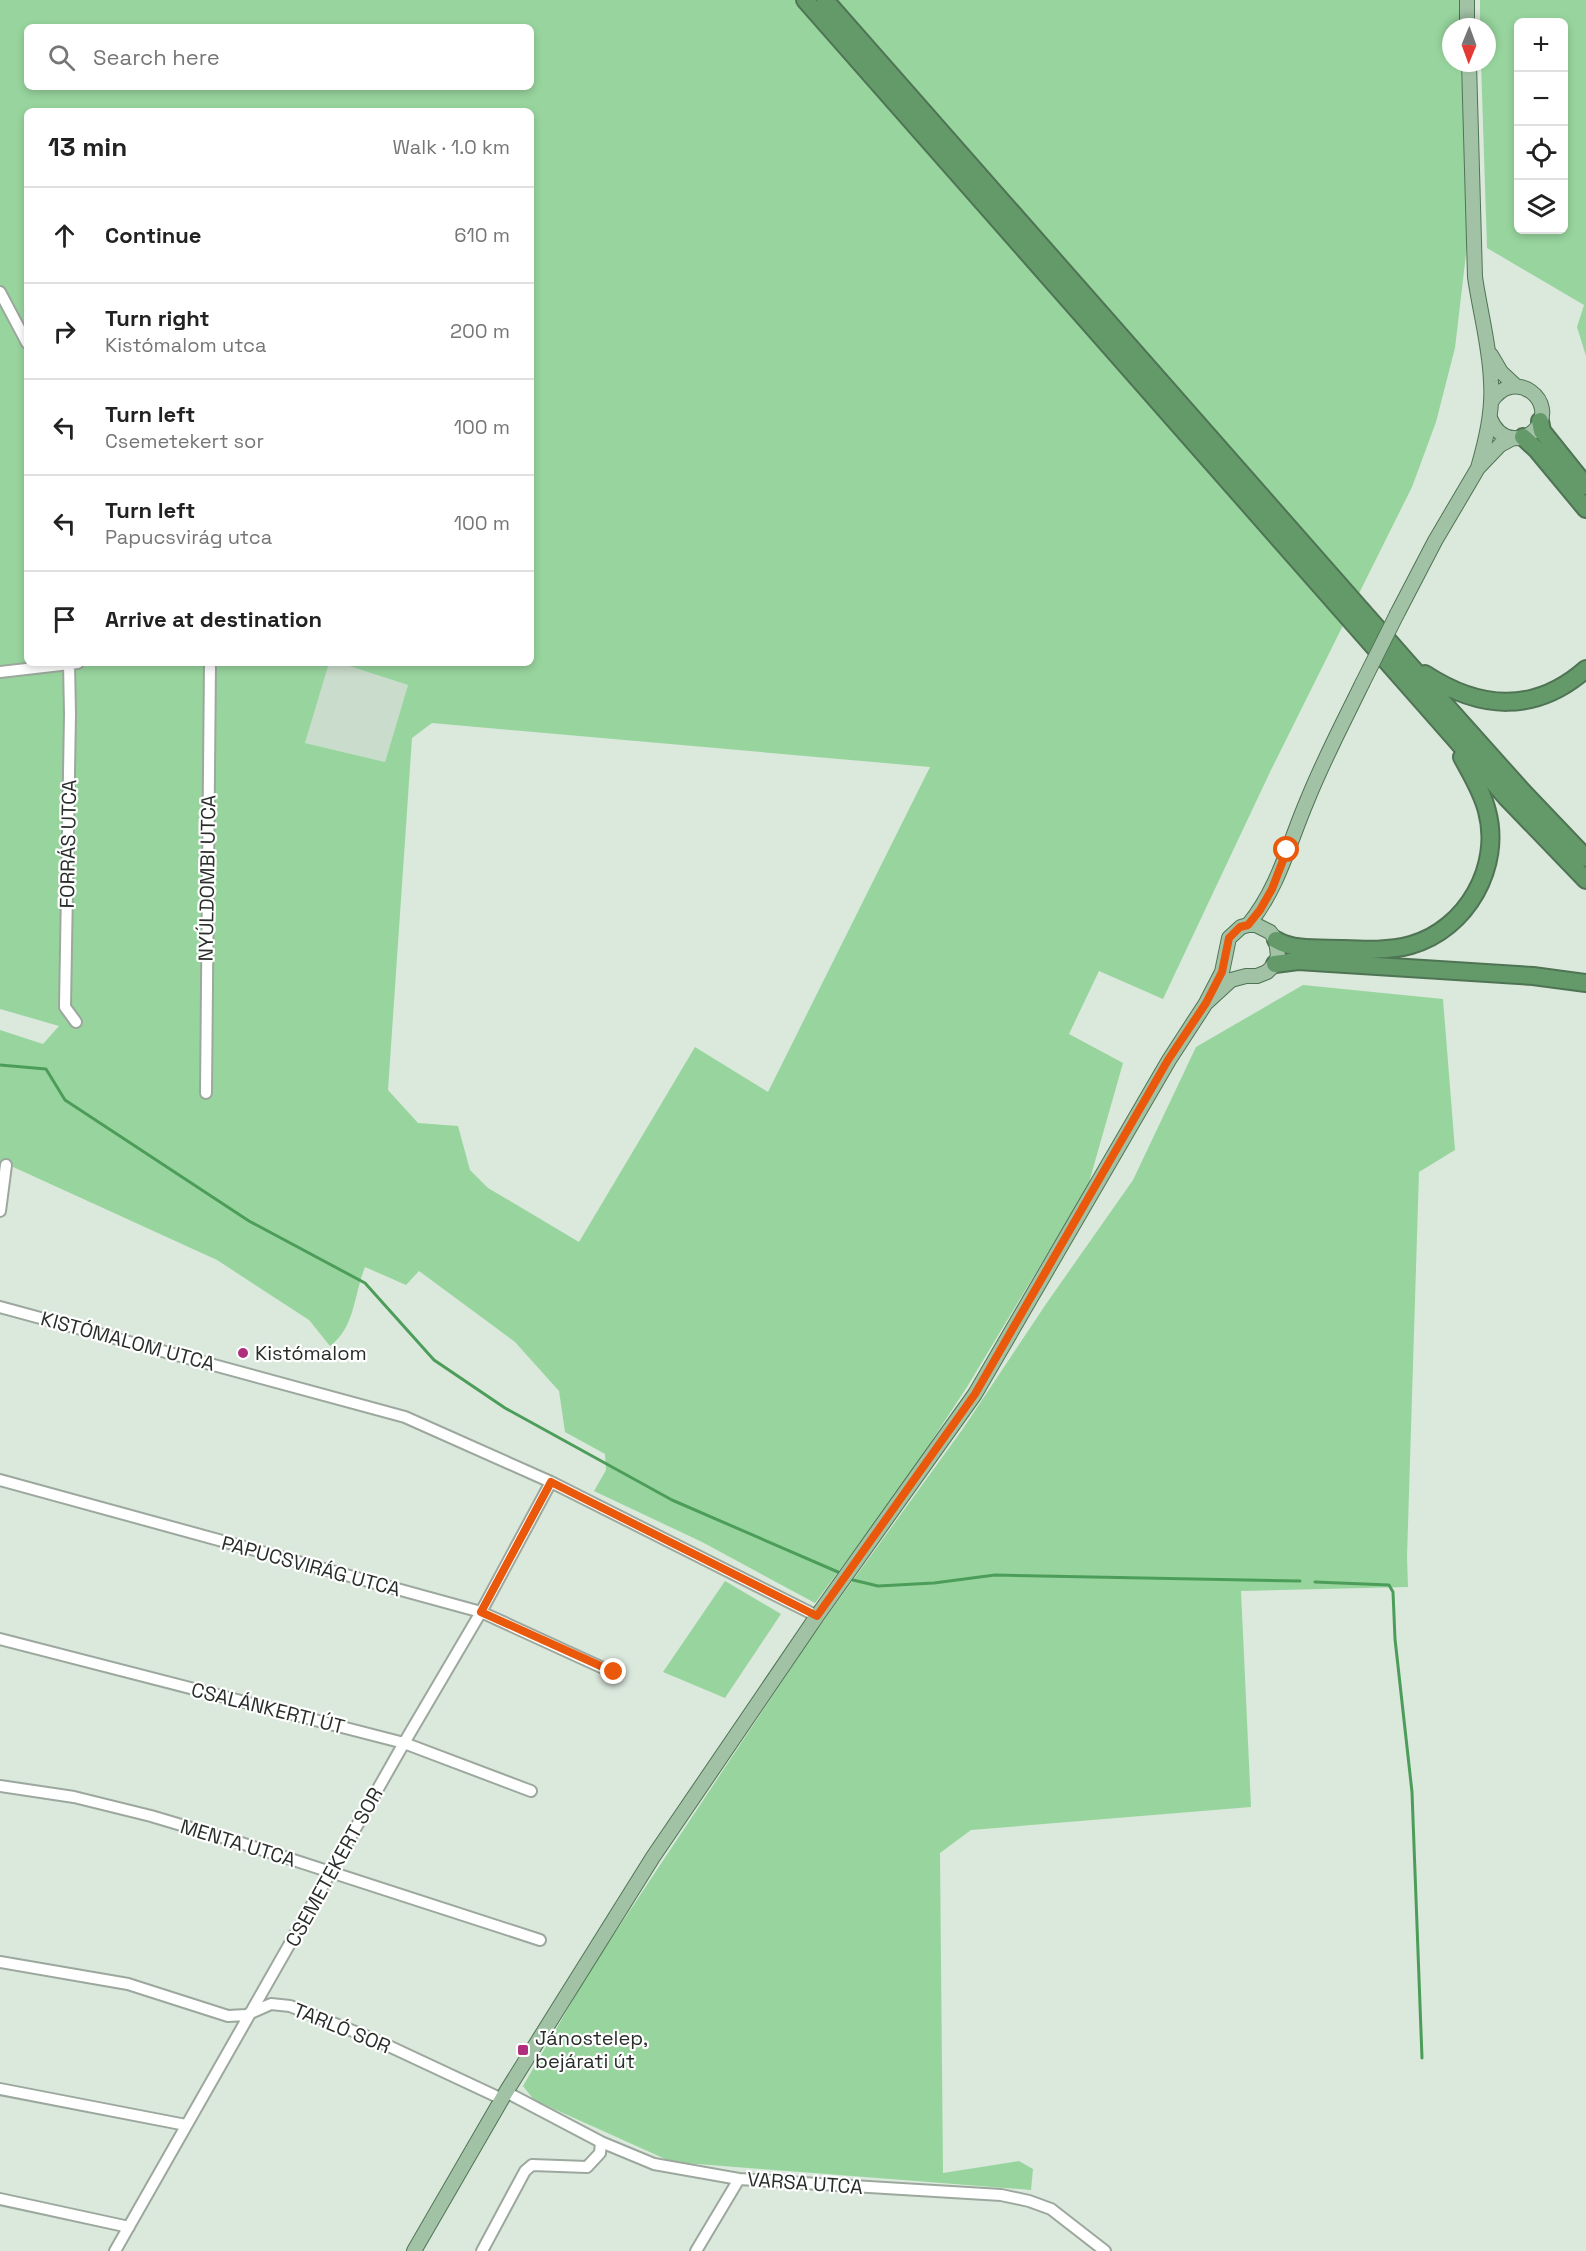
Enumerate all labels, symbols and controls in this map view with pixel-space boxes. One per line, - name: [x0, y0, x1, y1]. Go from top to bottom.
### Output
- north arrow: [1442, 18, 1496, 72]
- map controls: [1514, 18, 1568, 234]
- button: +: [1514, 18, 1568, 72]
- search box: [24, 24, 534, 90]
- icon: search: [45, 41, 78, 74]
- text: Search here: [93, 43, 220, 71]
- button: −: [1514, 72, 1568, 126]
- button: locate: [1514, 126, 1568, 180]
- text: 13 min: [48, 130, 127, 164]
- text: Walk · 1.0 km: [392, 134, 510, 160]
- button: layers: [1514, 180, 1568, 234]
- icon: ahead: [48, 219, 81, 252]
- text: Continue: [105, 221, 201, 249]
- text: 610 m: [454, 222, 510, 248]
- text: Turn right: [105, 304, 210, 332]
- icon: right: [48, 315, 81, 348]
- text: 200 m: [450, 318, 510, 344]
- text: Kistómalom utca: [105, 332, 266, 358]
- text: Turn left: [105, 400, 195, 428]
- icon: left: [48, 411, 81, 444]
- text: 100 m: [454, 414, 510, 440]
- text: Csemetekert sor: [105, 428, 264, 454]
- text: Turn left: [105, 496, 195, 524]
- icon: left: [48, 507, 81, 540]
- text: 100 m: [454, 510, 510, 536]
- text: Papucsvirág utca: [105, 524, 272, 550]
- icon: arrive: [48, 603, 81, 636]
- text: Arrive at destination: [105, 605, 322, 633]
- street label: FORRÁS UTCA: [54, 779, 82, 909]
- street label: NYÚLDOMBI UTCA: [193, 794, 221, 962]
- route start: [1273, 836, 1299, 862]
- street label: KISTÓMALOM UTCA: [38, 1305, 218, 1377]
- place label: Kistómalom: [255, 1340, 367, 1366]
- marker: Kistómalom: [236, 1346, 250, 1360]
- street label: PAPUCSVIRÁG UTCA: [219, 1530, 404, 1602]
- route end: [600, 1658, 626, 1684]
- street label: CSALÁNKERTI ÚT: [189, 1676, 348, 1740]
- street label: CSEMETEKERT SOR: [279, 1783, 389, 1951]
- street label: MENTA UTCA: [177, 1813, 299, 1873]
- street label: TARLÓ SOR: [289, 1997, 395, 2059]
- place label: Jánostelep, bejárati út: [535, 2025, 648, 2074]
- marker: Jánostelep, bejárati út: [516, 2043, 530, 2057]
- street label: VARSA UTCA: [746, 2166, 864, 2200]

